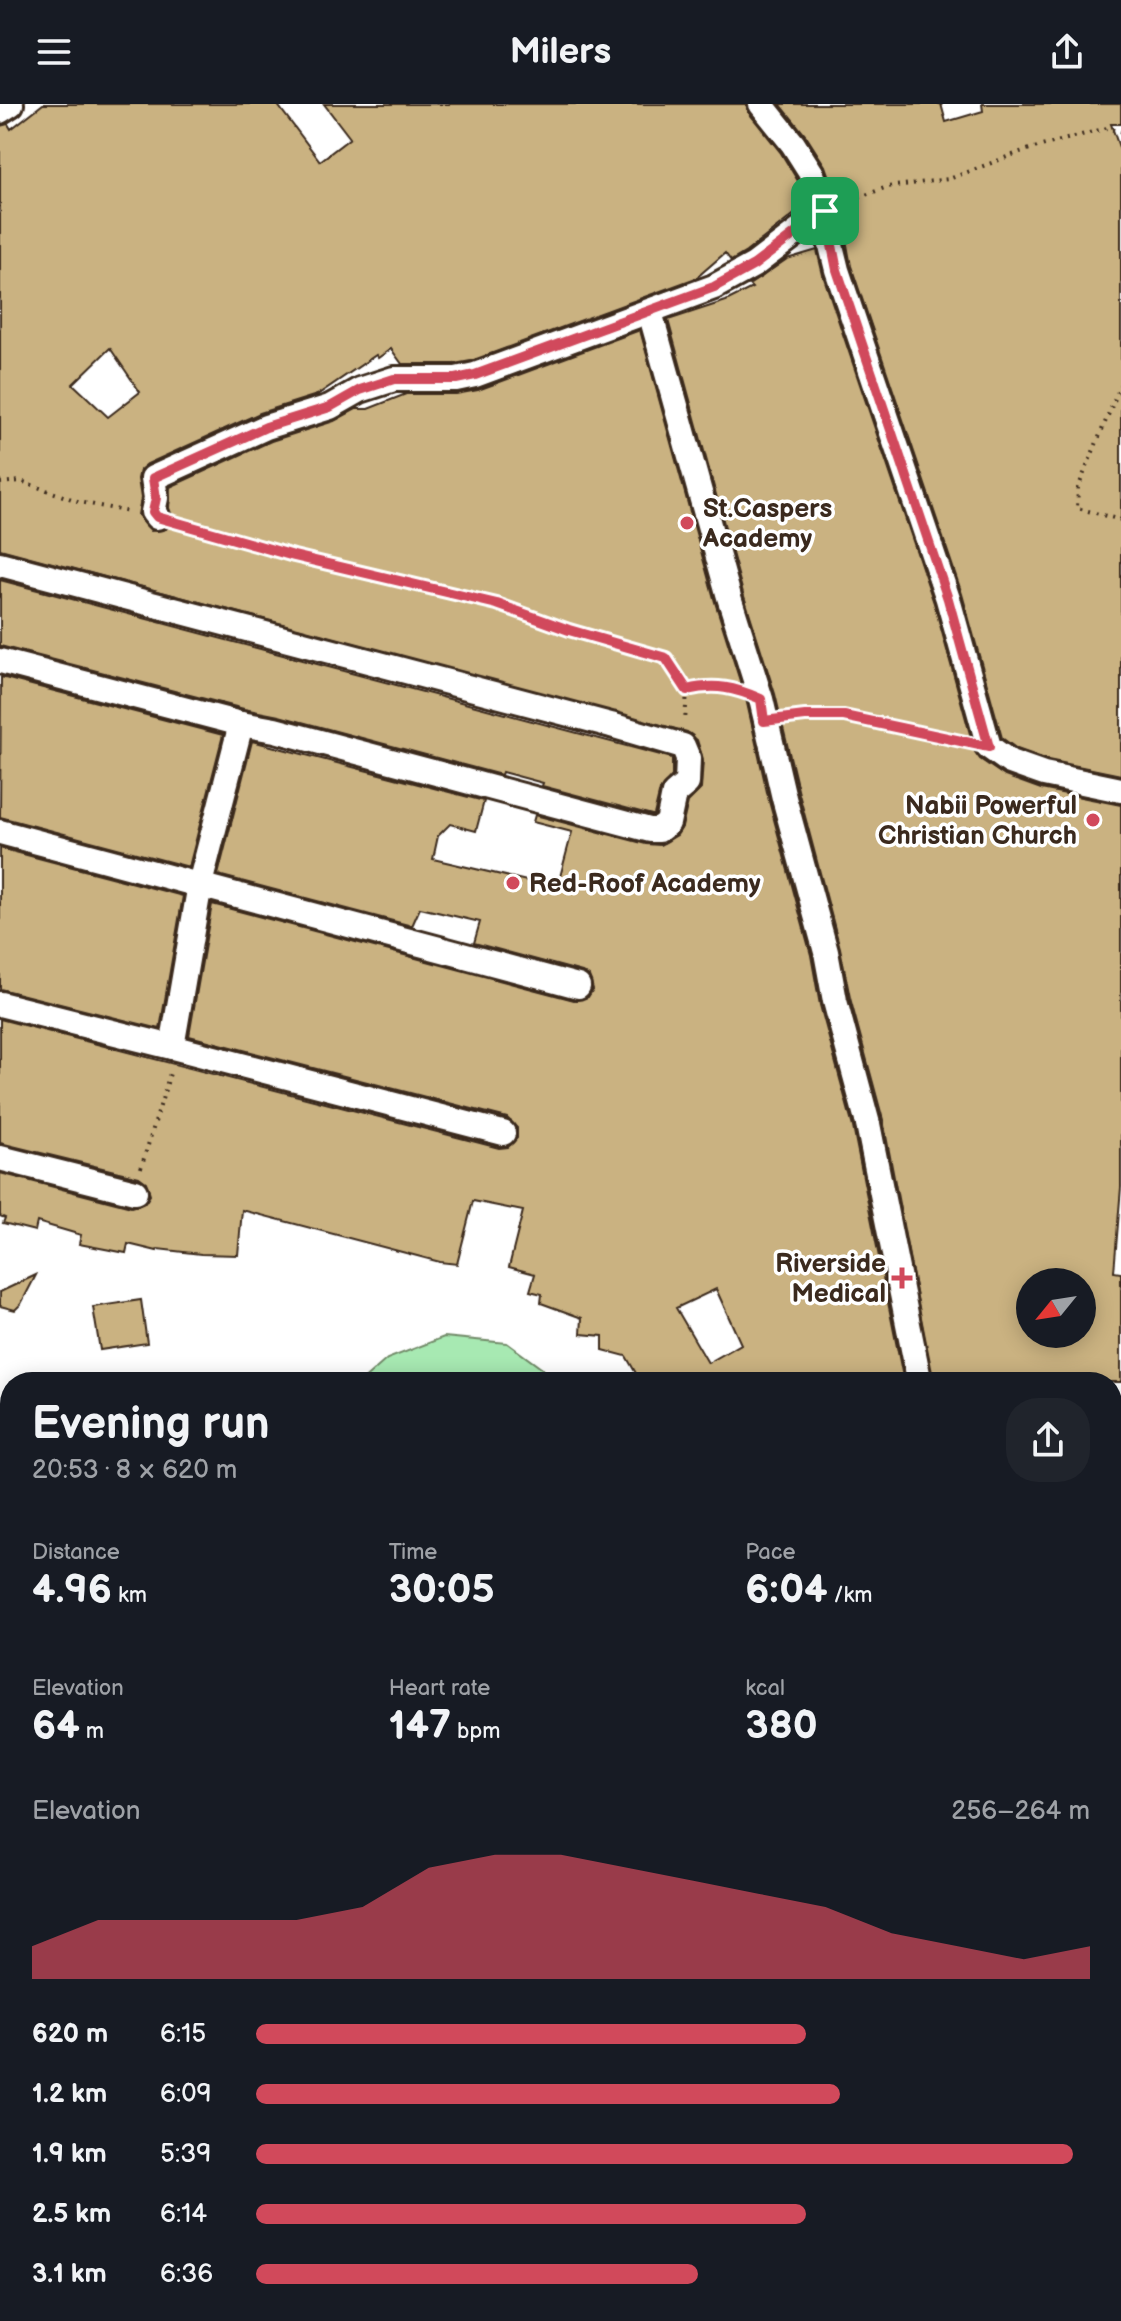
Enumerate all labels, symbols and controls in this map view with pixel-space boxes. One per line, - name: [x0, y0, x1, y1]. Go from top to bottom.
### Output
- icon: menu: [32, 30, 76, 74]
- icon: share: [1045, 30, 1089, 74]
- text: Milers: [510, 31, 611, 74]
- pin: [791, 177, 859, 245]
- icon: arrive: [803, 189, 847, 233]
- place label: St.Caspers Academy: [702, 494, 833, 555]
- marker: St.Caspers Academy: [678, 514, 696, 532]
- place label: Nabii Powerful Christian Church: [878, 791, 1077, 852]
- marker: Nabii Powerful Christian Church: [1084, 811, 1102, 829]
- place label: Red-Roof Academy: [529, 869, 761, 900]
- marker: Red-Roof Academy: [504, 874, 522, 892]
- place label: Riverside Medical: [775, 1249, 886, 1310]
- north arrow: [1016, 1268, 1096, 1348]
- map controls: [1016, 1268, 1096, 1348]
- marker: Riverside Medical: [893, 1269, 911, 1287]
- text: Evening run: [32, 1398, 269, 1451]
- button: share: [1006, 1398, 1090, 1482]
- text: 20:53 · 8 × 620 m: [32, 1455, 237, 1486]
- text: Distance: [32, 1539, 120, 1566]
- text: Time: [389, 1539, 437, 1566]
- text: Pace: [745, 1539, 796, 1566]
- text: 4.96: [32, 1566, 112, 1614]
- text: 30:05: [389, 1566, 495, 1614]
- text: 6:04: [745, 1566, 828, 1614]
- text: km: [112, 1582, 147, 1609]
- text: /km: [828, 1582, 873, 1609]
- text: Elevation: [32, 1675, 124, 1702]
- text: Heart rate: [389, 1675, 490, 1702]
- text: kcal: [745, 1675, 785, 1702]
- text: 64: [32, 1702, 80, 1750]
- text: 147: [389, 1702, 451, 1750]
- text: 380: [745, 1702, 818, 1750]
- text: m: [80, 1718, 104, 1745]
- text: bpm: [451, 1718, 500, 1745]
- text: Elevation: [32, 1796, 140, 1827]
- text: 256–264 m: [951, 1796, 1090, 1827]
- text: 620 m: [32, 2019, 108, 2050]
- text: 6:15: [160, 2019, 206, 2050]
- text: 1.2 km: [32, 2079, 107, 2110]
- text: 6:09: [160, 2079, 211, 2110]
- text: 1.9 km: [32, 2139, 107, 2170]
- text: 5:39: [160, 2139, 211, 2170]
- text: 2.5 km: [32, 2199, 111, 2230]
- text: 6:14: [160, 2199, 207, 2230]
- text: 3.1 km: [32, 2259, 107, 2290]
- text: 6:36: [160, 2259, 213, 2290]

